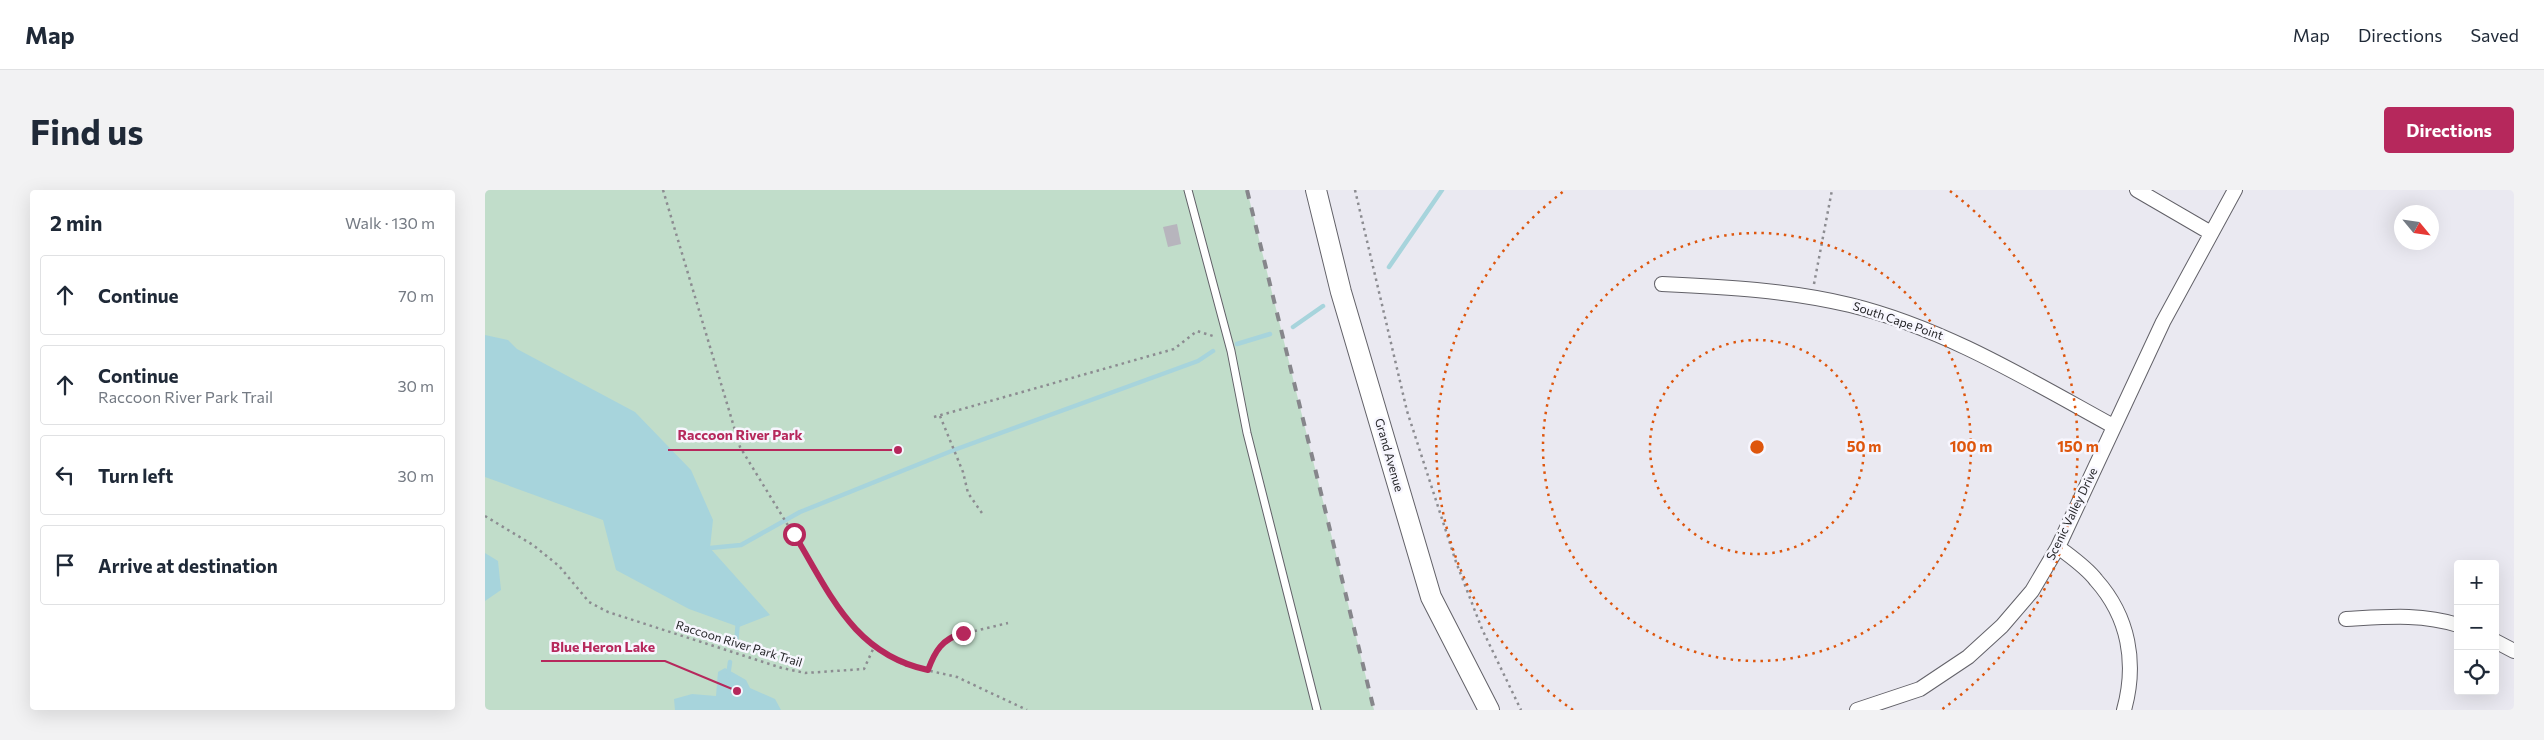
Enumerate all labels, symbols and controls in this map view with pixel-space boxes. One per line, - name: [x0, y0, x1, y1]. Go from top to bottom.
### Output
- text: Map: [25, 20, 75, 49]
- text: Map: [2293, 24, 2330, 46]
- text: Directions: [2358, 24, 2442, 46]
- text: Saved: [2470, 24, 2519, 46]
- button: Directions: [2384, 107, 2514, 153]
- text: Find us: [30, 109, 144, 152]
- north arrow: [2394, 205, 2439, 250]
- text: 2 min: [50, 210, 102, 235]
- text: Walk · 130 m: [345, 213, 435, 232]
- icon: ahead: [51, 281, 79, 309]
- text: Continue: [98, 284, 178, 307]
- text: 70 m: [398, 286, 434, 305]
- street label: South Cape Point: [1851, 298, 1945, 342]
- text: Continue: [98, 364, 178, 387]
- icon: ahead: [51, 371, 79, 399]
- text: 30 m: [397, 376, 434, 395]
- text: Raccoon River Park Trail: [98, 387, 273, 406]
- street label: Grand Avenue: [1373, 416, 1407, 493]
- callout: Raccoon River Park: [668, 421, 813, 450]
- text: Raccoon River Park: [677, 426, 803, 443]
- text: 50 m: [1847, 437, 1881, 455]
- text: 100 m: [1950, 437, 1992, 455]
- text: 150 m: [2057, 437, 2099, 455]
- centre of rings: [1748, 438, 1766, 456]
- icon: left: [51, 461, 79, 489]
- text: Turn left: [98, 464, 173, 487]
- street label: Scenic Valley Drive: [2043, 465, 2100, 562]
- text: 30 m: [397, 466, 434, 485]
- route start: [783, 523, 806, 546]
- icon: arrive: [51, 551, 79, 579]
- text: Arrive at destination: [98, 554, 278, 577]
- map controls: [2454, 560, 2499, 695]
- button: +: [2454, 560, 2499, 605]
- button: −: [2454, 605, 2499, 650]
- street label: Raccoon River Park Trail: [674, 617, 804, 669]
- route end: [952, 622, 975, 645]
- callout: Blue Heron Lake: [541, 632, 665, 661]
- text: Blue Heron Lake: [551, 638, 655, 655]
- button: locate: [2454, 650, 2499, 695]

